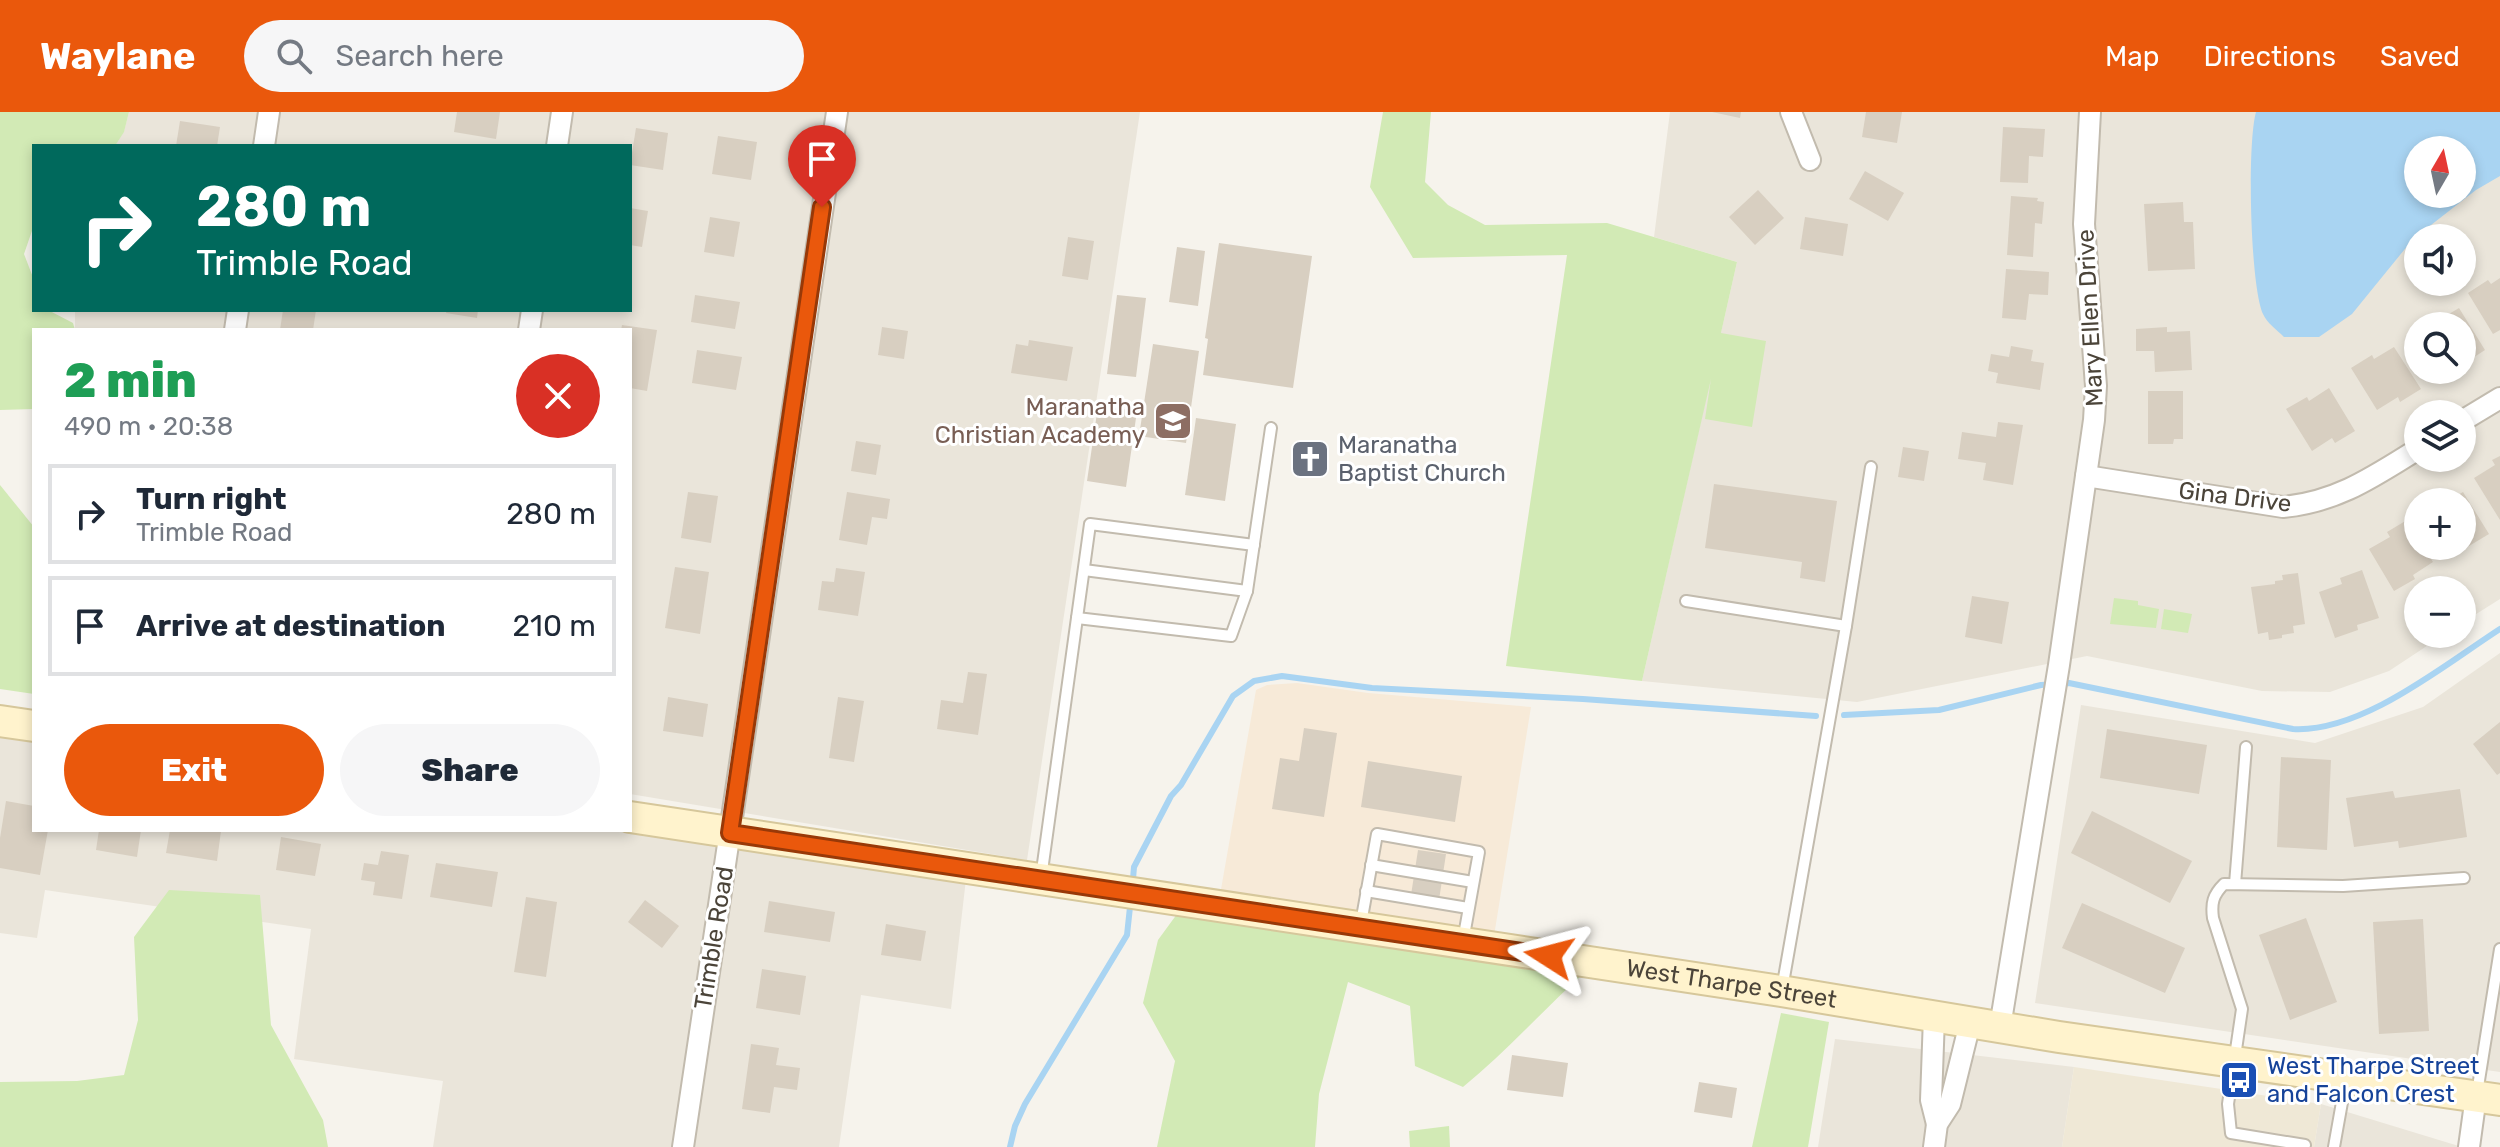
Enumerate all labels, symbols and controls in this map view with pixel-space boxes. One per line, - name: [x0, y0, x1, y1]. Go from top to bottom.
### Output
- search box: [244, 20, 804, 92]
- text: Waylane: [40, 33, 196, 79]
- icon: search: [272, 34, 316, 78]
- text: Search here: [336, 38, 504, 74]
- text: Map: [2105, 40, 2159, 73]
- text: Directions: [2203, 40, 2336, 73]
- text: Saved: [2380, 40, 2460, 73]
- pin: [788, 125, 856, 207]
- north arrow: [2404, 136, 2476, 208]
- map controls: [2404, 136, 2476, 648]
- icon: arrive: [800, 137, 844, 181]
- text: 280 m: [196, 174, 372, 240]
- icon: right: [64, 176, 168, 280]
- button: sound: [2404, 224, 2476, 296]
- street label: Mary Ellen Drive: [2071, 229, 2109, 407]
- text: Trimble Road: [196, 241, 413, 284]
- button: search: [2404, 312, 2476, 384]
- text: 2 min: [64, 352, 197, 409]
- button: close: [516, 354, 600, 438]
- place label: Maranatha Christian Academy: [935, 393, 1145, 449]
- school or university icon: Maranatha Christian Academy: [1152, 400, 1194, 442]
- button: layers: [2404, 400, 2476, 472]
- text: 490 m · 20:38: [64, 411, 233, 442]
- place label: Maranatha Baptist Church: [1338, 431, 1506, 487]
- church icon: Maranatha Baptist Church: [1289, 438, 1331, 480]
- street label: Gina Drive: [2177, 476, 2293, 518]
- text: Turn right: [136, 481, 287, 517]
- button: +: [2404, 488, 2476, 560]
- icon: right: [68, 492, 112, 536]
- text: 280 m: [506, 496, 596, 532]
- text: Trimble Road: [136, 517, 293, 548]
- button: −: [2404, 576, 2476, 648]
- icon: arrive: [68, 604, 112, 648]
- text: Arrive at destination: [136, 608, 446, 644]
- text: 210 m: [512, 608, 596, 644]
- button: Exit: [64, 724, 324, 816]
- button: Share: [340, 724, 600, 816]
- street label: Trimble Road: [689, 864, 739, 1012]
- position arrow: [1507, 914, 1591, 998]
- street label: West Tharpe Street: [1624, 954, 1839, 1014]
- place label: West Tharpe Street and Falcon Crest: [2267, 1052, 2479, 1108]
- bus stop icon: West Tharpe Street and Falcon Crest: [2218, 1059, 2260, 1101]

